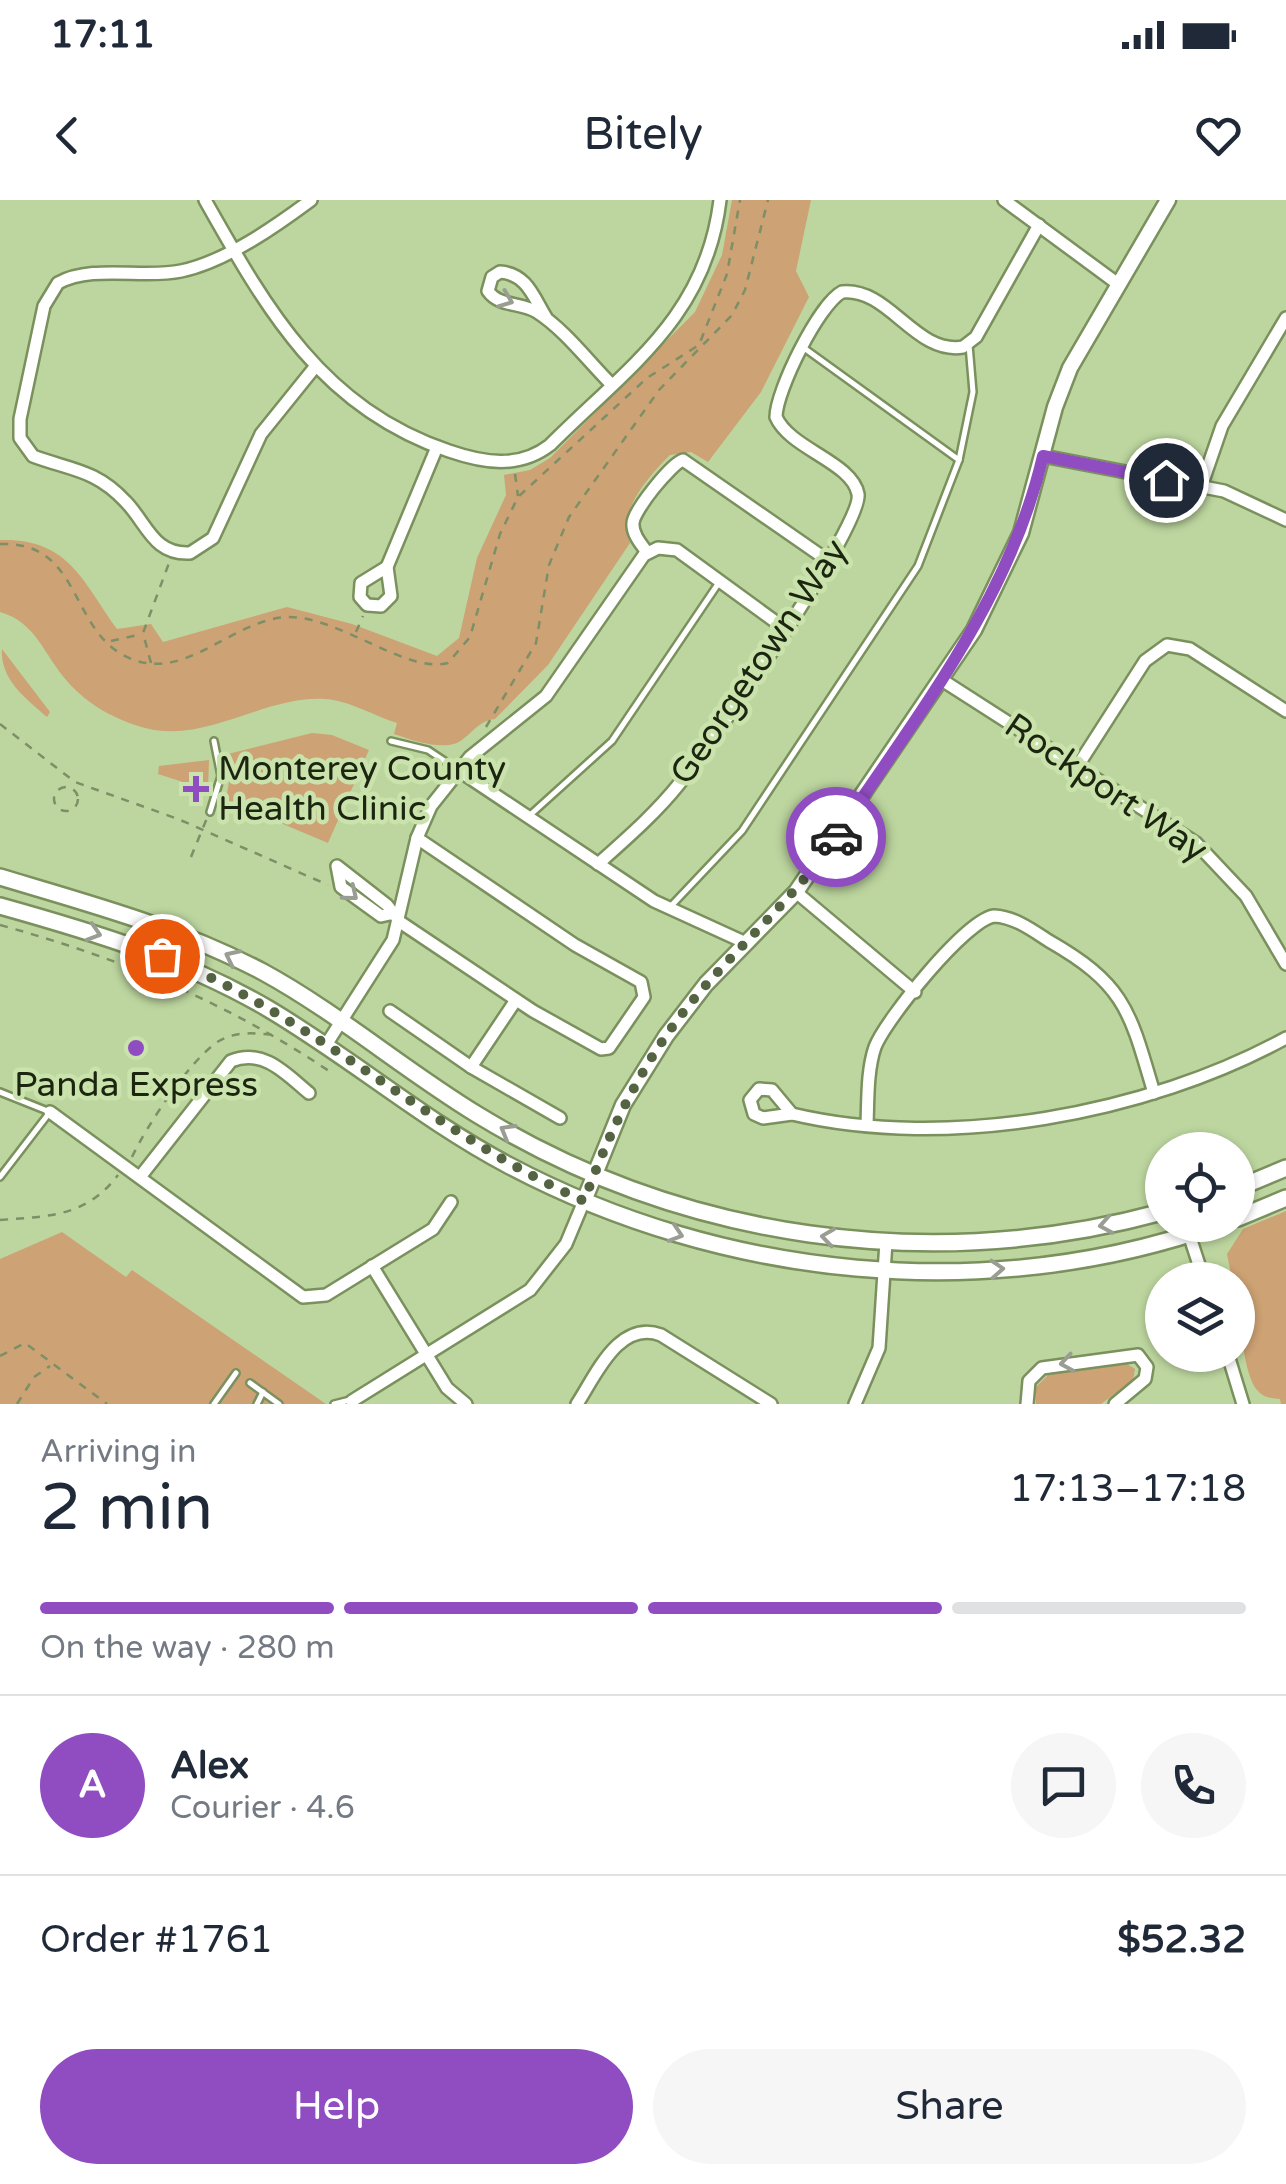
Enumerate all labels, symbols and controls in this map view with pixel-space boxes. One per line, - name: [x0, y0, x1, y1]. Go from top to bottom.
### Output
- text: 17:11: [50, 12, 155, 58]
- icon: back: [40, 108, 95, 163]
- text: Bitely: [583, 108, 703, 162]
- icon: heart: [1191, 108, 1246, 163]
- one-way arrow: [496, 287, 513, 308]
- pin: [1124, 438, 1209, 523]
- icon: home: [1139, 453, 1194, 508]
- street label: Georgetown Way: [661, 531, 857, 793]
- street label: Rockport Way: [997, 705, 1215, 871]
- place label: Monterey County Health Clinic: [218, 748, 506, 830]
- marker: Monterey County Health Clinic: [183, 776, 209, 802]
- courier: [786, 787, 886, 887]
- icon: car: [809, 810, 864, 865]
- one-way arrow: [340, 882, 358, 900]
- pin: [120, 914, 205, 999]
- one-way arrow: [84, 921, 101, 942]
- icon: bag: [135, 929, 190, 984]
- one-way arrow: [225, 950, 243, 970]
- marker: Panda Express: [125, 1037, 147, 1059]
- place label: Panda Express: [14, 1064, 258, 1106]
- one-way arrow: [500, 1124, 518, 1143]
- map controls: [1145, 1132, 1255, 1372]
- button: locate: [1145, 1132, 1255, 1242]
- one-way arrow: [1098, 1214, 1115, 1235]
- one-way arrow: [666, 1222, 683, 1243]
- one-way arrow: [819, 1227, 835, 1248]
- one-way arrow: [989, 1259, 1005, 1280]
- button: layers: [1145, 1262, 1255, 1372]
- one-way arrow: [1058, 1351, 1075, 1372]
- text: Arriving in: [40, 1433, 197, 1471]
- text: 17:13–17:18: [1009, 1466, 1246, 1512]
- text: 2 min: [40, 1469, 213, 1548]
- text: On the way · 280 m: [40, 1629, 335, 1667]
- button: chat: [1011, 1733, 1116, 1838]
- button: phone: [1141, 1733, 1246, 1838]
- text: Alex: [170, 1743, 249, 1789]
- text: A: [78, 1762, 107, 1808]
- text: Courier · 4.6: [170, 1789, 355, 1827]
- text: Order #1761: [40, 1917, 273, 1963]
- text: $52.32: [1117, 1917, 1246, 1963]
- button: Help: [40, 2049, 633, 2164]
- button: Share: [653, 2049, 1246, 2164]

